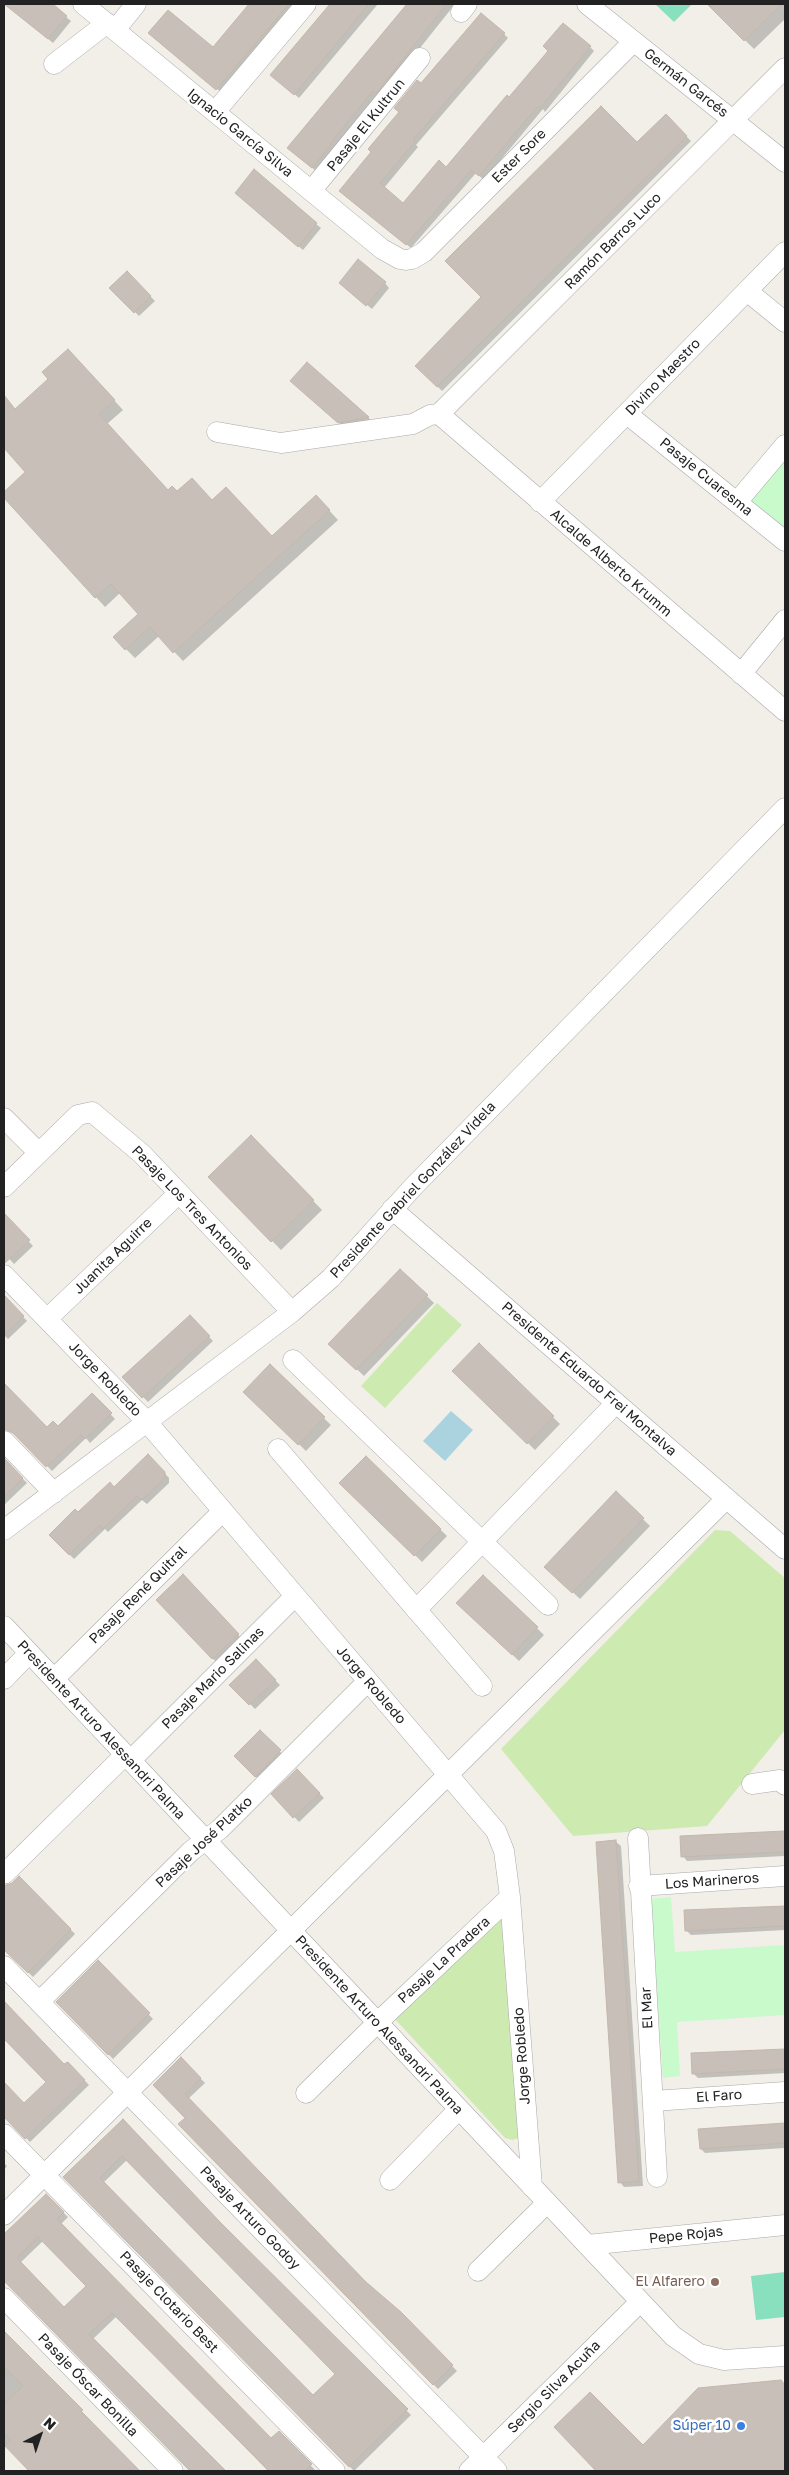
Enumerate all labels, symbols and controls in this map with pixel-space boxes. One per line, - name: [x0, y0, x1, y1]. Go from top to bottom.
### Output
- street label: Germán Garcés: [641, 45, 731, 121]
- street label: Pasaje El Kultrun: [323, 75, 409, 175]
- street label: Ignacio García Silva: [184, 85, 296, 181]
- street label: Ester Sore: [489, 126, 549, 186]
- street label: Ramón Barros Luco: [561, 189, 665, 293]
- street label: Divino Maestro: [622, 335, 704, 419]
- street label: Pasaje Cuaresma: [656, 434, 756, 520]
- street label: Alcalde Alberto Krumm: [547, 506, 675, 620]
- street label: Presidente Gabriel González Videla: [327, 1098, 499, 1282]
- street label: Pasaje Los Tres Antonios: [128, 1142, 256, 1274]
- street label: Juanita Aguirre: [70, 1214, 156, 1298]
- street label: Presidente Eduardo Frei Montalva: [498, 1298, 680, 1460]
- street label: Jorge Robledo: [65, 1338, 145, 1420]
- street label: Pasaje René Quitral: [86, 1543, 190, 1647]
- street label: Pasaje Mario Salinas: [158, 1623, 268, 1733]
- street label: Presidente Arturo Alessandri Palma: [14, 1637, 188, 1823]
- street label: Jorge Robledo: [333, 1643, 409, 1727]
- street label: Pasaje José Platko: [152, 1793, 256, 1891]
- street label: Los Marineros: [664, 1869, 760, 1893]
- street label: Pasaje La Pradera: [395, 1913, 493, 2007]
- street label: Presidente Arturo Alessandri Palma: [292, 1932, 466, 2118]
- street label: El Mar: [638, 1987, 656, 2029]
- street label: Jorge Robledo: [510, 2007, 534, 2105]
- street label: El Faro: [695, 2086, 743, 2106]
- street label: Pasaje Arturo Godoy: [196, 2163, 304, 2273]
- street label: Pepe Rojas: [648, 2223, 724, 2247]
- street label: Pasaje Clotario Best: [116, 2248, 222, 2356]
- place label: El Alfarero: [635, 2274, 705, 2290]
- marker: El Alfarero: [709, 2276, 721, 2288]
- street label: Pasaje Óscar Bonilla: [34, 2330, 142, 2440]
- street label: Sergio Silva Acuña: [504, 2337, 604, 2437]
- north arrow: [15, 2410, 65, 2460]
- text: N: [41, 2413, 60, 2433]
- place label: Súper 10: [672, 2418, 731, 2434]
- marker: Súper 10: [735, 2420, 747, 2432]

